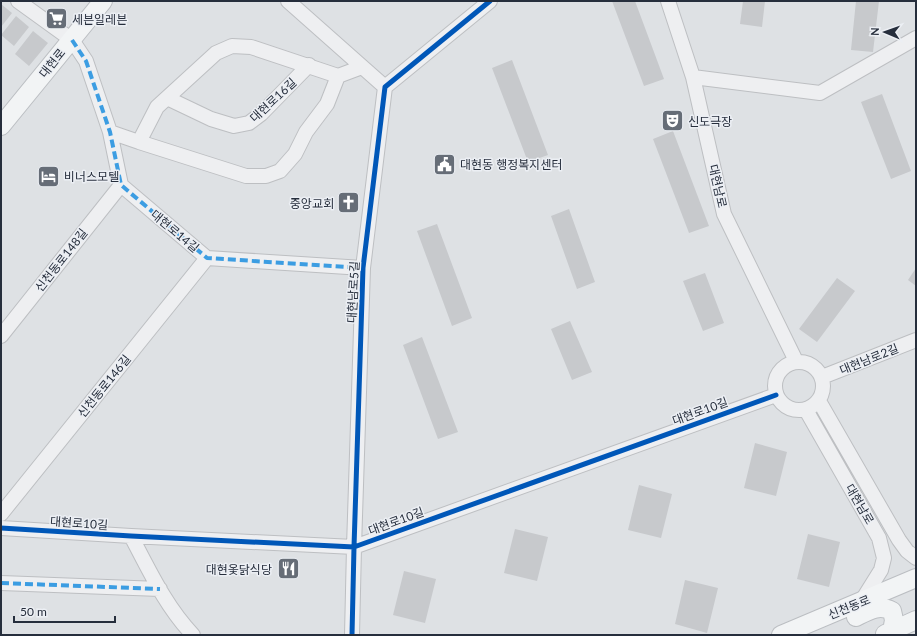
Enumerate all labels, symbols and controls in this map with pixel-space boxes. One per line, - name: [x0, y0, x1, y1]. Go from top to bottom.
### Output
- supermarket icon: 세븐일레븐: [43, 6, 69, 32]
- place label: 세븐일레븐: [72, 12, 127, 27]
- north arrow: [865, 12, 905, 52]
- text: N: [868, 27, 881, 36]
- street label: 대현로: [36, 45, 68, 81]
- street label: 대현로16길: [247, 75, 299, 125]
- theatre icon: 신도극장: [660, 108, 686, 134]
- place label: 신도극장: [688, 114, 732, 129]
- public building icon: 대현동 행정복지센터: [431, 151, 457, 177]
- place label: 대현동 행정복지센터: [460, 157, 562, 172]
- hotel icon: 비너스모텔: [36, 163, 62, 189]
- street label: 대현남로: [706, 163, 730, 209]
- place label: 비너스모텔: [64, 169, 119, 184]
- church icon: 중앙교회: [336, 190, 362, 216]
- place label: 중앙교회: [290, 196, 334, 211]
- street label: 대현로14길: [148, 207, 202, 255]
- street label: 신천동로148길: [32, 225, 90, 295]
- street label: 대현남로5길: [344, 261, 362, 323]
- street label: 대현남로2길: [837, 340, 901, 378]
- street label: 신천동로146길: [74, 352, 134, 420]
- street label: 대현로10길: [670, 394, 730, 428]
- street label: 대현남로: [842, 481, 878, 527]
- street label: 대현로10길: [366, 504, 426, 538]
- street label: 대현로10길: [50, 513, 108, 533]
- restaurant icon: 대현옻닭식당: [275, 556, 301, 582]
- place label: 대현옻닭식당: [206, 562, 272, 577]
- street label: 신천동로: [826, 592, 872, 622]
- scale bar: [14, 598, 115, 624]
- text: 50 m: [20, 604, 47, 619]

